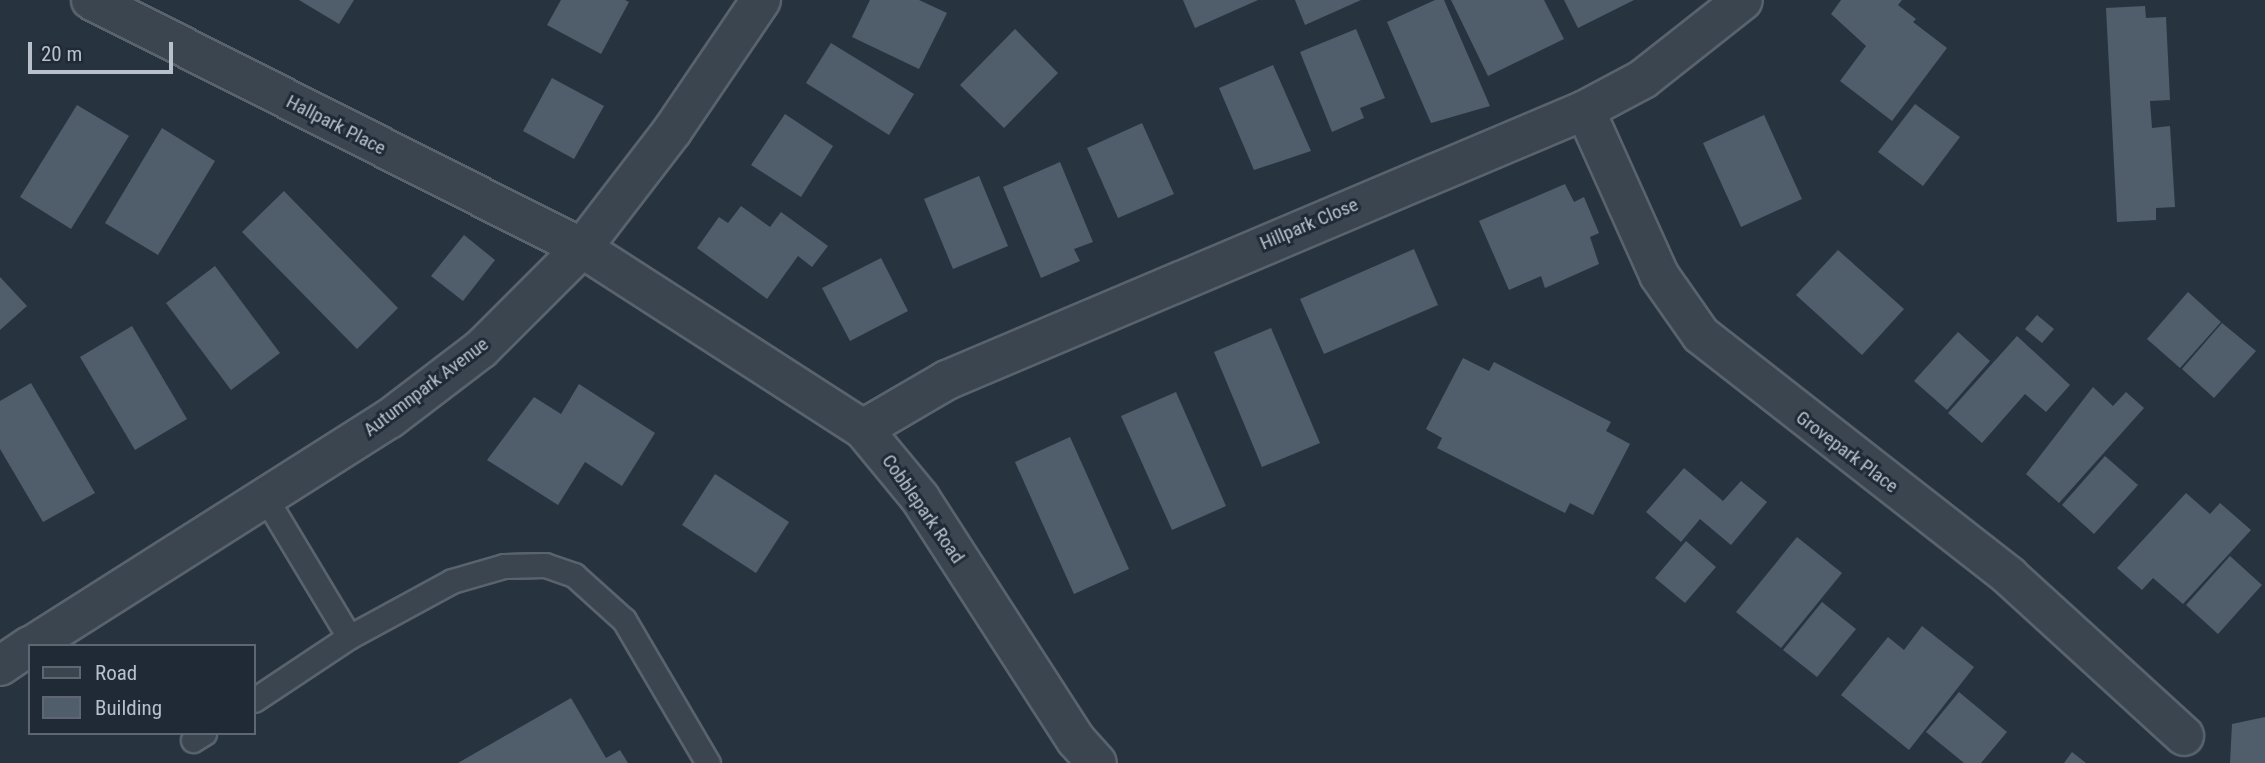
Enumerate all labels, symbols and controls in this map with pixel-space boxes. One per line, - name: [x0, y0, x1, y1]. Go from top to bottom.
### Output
- scale bar: [32, 28, 177, 72]
- text: 20 m: [41, 42, 82, 66]
- street label: Hallpark Place: [283, 90, 389, 160]
- street label: Hillpark Close: [1257, 193, 1361, 255]
- street label: Autumnpark Avenue: [359, 333, 493, 441]
- street label: Grovepark Place: [1791, 406, 1903, 498]
- street label: Cobblepark Road: [877, 450, 969, 568]
- legend: [28, 644, 256, 735]
- text: Road: [95, 661, 137, 685]
- text: Building: [95, 696, 162, 720]

